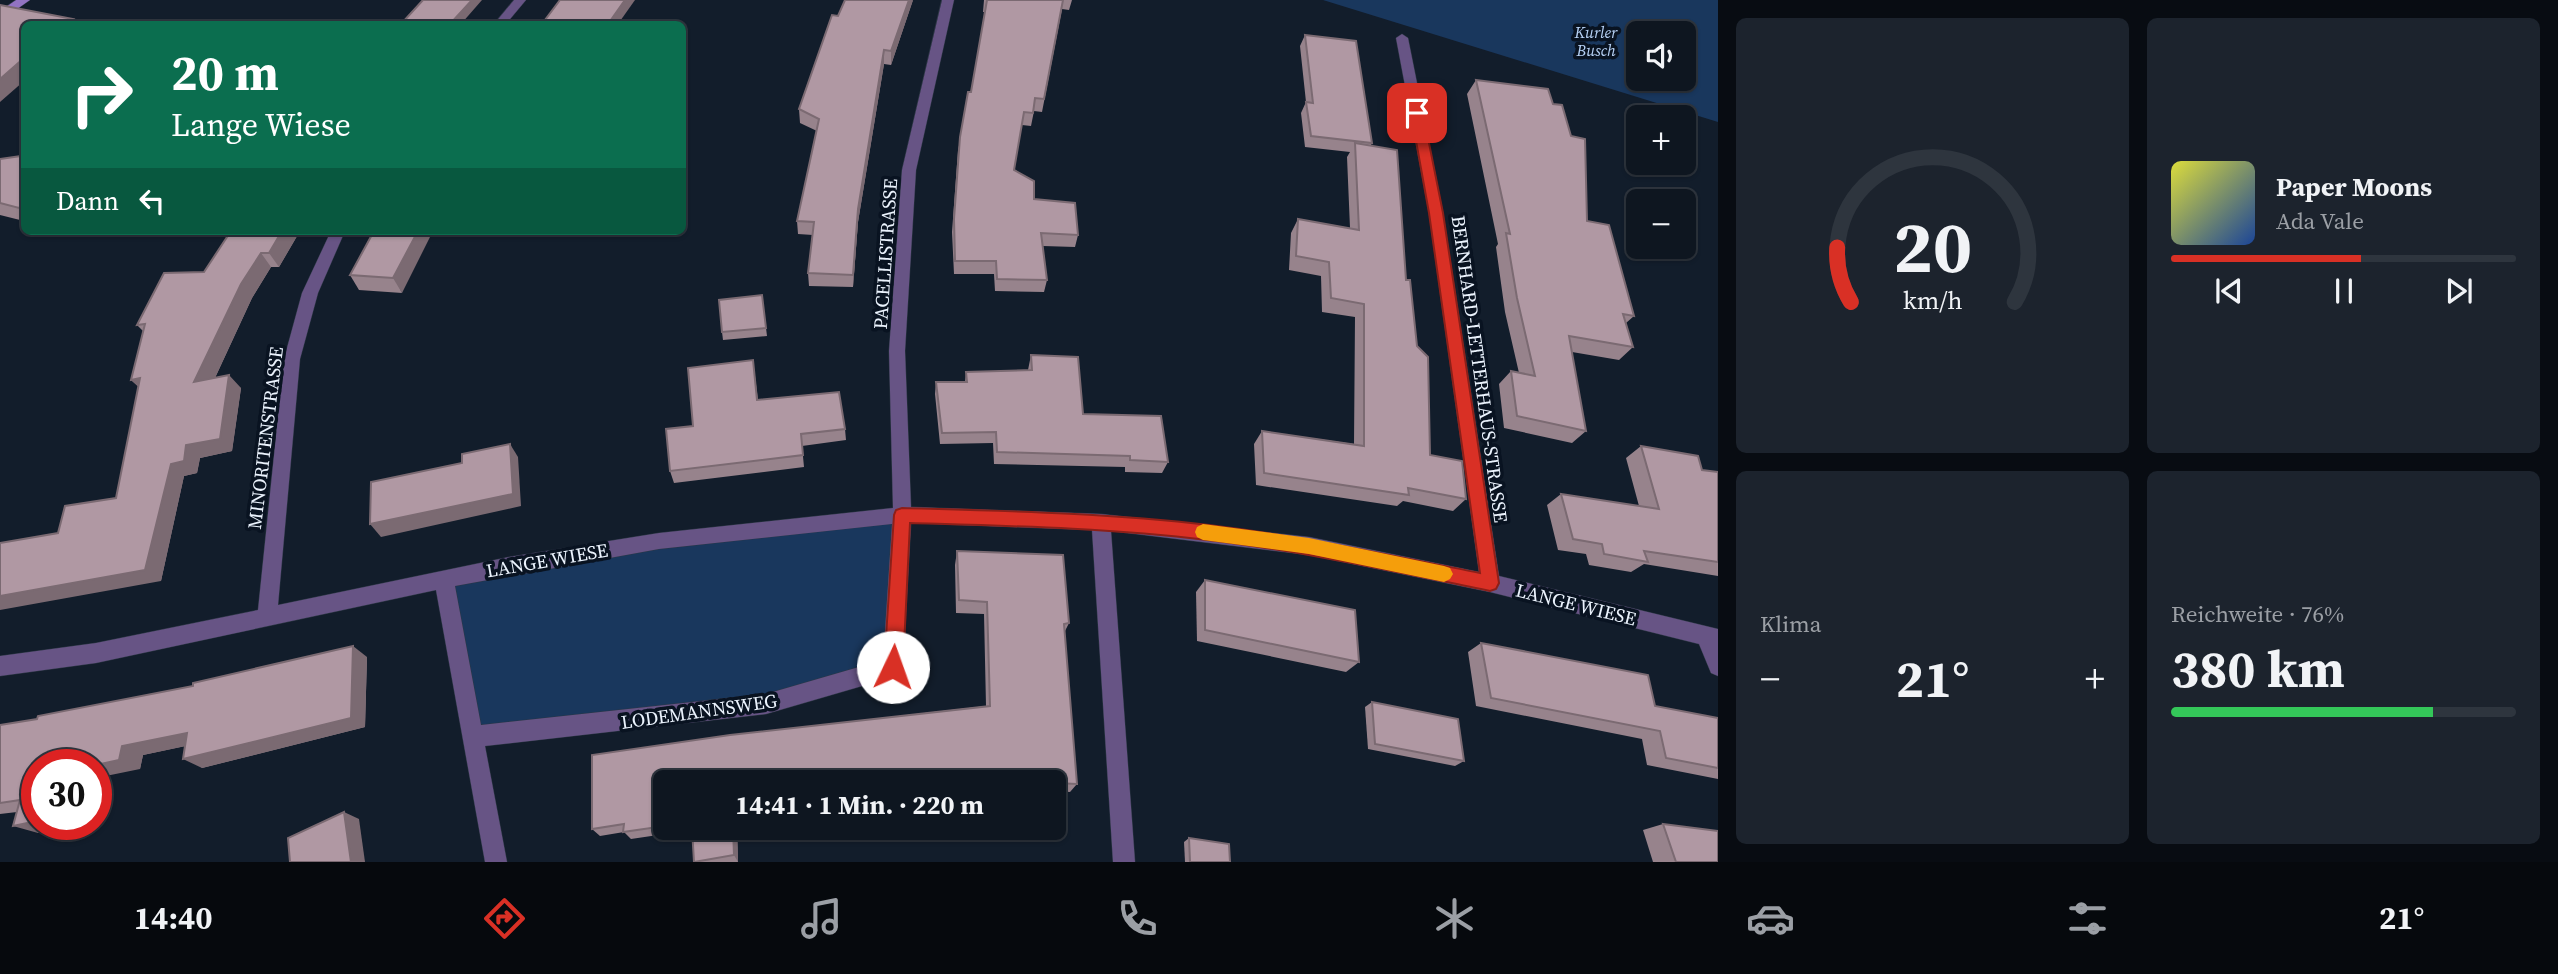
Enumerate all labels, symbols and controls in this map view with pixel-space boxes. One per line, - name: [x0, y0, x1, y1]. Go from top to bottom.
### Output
- park label: Kurler Busch: [1574, 21, 1618, 61]
- map controls: [1626, 21, 1696, 259]
- button: sound: [1626, 21, 1696, 91]
- text: 20 m: [171, 39, 279, 106]
- icon: right: [56, 49, 147, 140]
- pin: [1387, 83, 1447, 143]
- icon: arrive: [1398, 94, 1436, 132]
- text: Lange Wiese: [171, 103, 351, 147]
- button: +: [1626, 105, 1696, 175]
- text: Paper Moons: [2276, 169, 2432, 205]
- street label: PACELLISTRASSE: [867, 178, 903, 330]
- icon: left: [133, 182, 171, 220]
- text: Dann: [56, 183, 119, 219]
- button: −: [1626, 189, 1696, 259]
- text: 20: [1893, 197, 1972, 296]
- text: Ada Vale: [2276, 205, 2364, 237]
- street label: BERNHARD-LETTERHAUS-STRASSE: [1446, 214, 1514, 524]
- icon: previous: [2210, 272, 2248, 310]
- icon: pause: [2325, 272, 2363, 310]
- icon: next: [2440, 272, 2478, 310]
- text: km/h: [1903, 283, 1962, 317]
- street label: MINORITENSTRASSE: [241, 345, 289, 531]
- street label: LANGE WIESE: [484, 537, 610, 583]
- street label: LANGE WIESE: [1513, 576, 1639, 632]
- text: Reichweite · 76%: [2171, 598, 2344, 630]
- text: Klima: [1760, 608, 1821, 640]
- position arrow: [856, 630, 930, 704]
- text: 380 km: [2171, 633, 2345, 704]
- text: 21°: [1896, 643, 1969, 714]
- text: −: [1760, 653, 1780, 705]
- text: +: [2085, 653, 2105, 705]
- street label: LODEMANNSWEG: [619, 687, 779, 735]
- speed limit sign: 30: [21, 749, 112, 840]
- text: 14:41 · 1 Min. · 220 m: [735, 787, 984, 823]
- icon: directions: [480, 894, 529, 943]
- icon: music: [797, 894, 846, 943]
- icon: phone: [1113, 894, 1162, 943]
- icon: climate: [1430, 894, 1479, 943]
- icon: car: [1746, 894, 1795, 943]
- icon: filters: [2063, 894, 2112, 943]
- text: 14:40: [134, 896, 213, 940]
- text: 21°: [2379, 896, 2424, 940]

